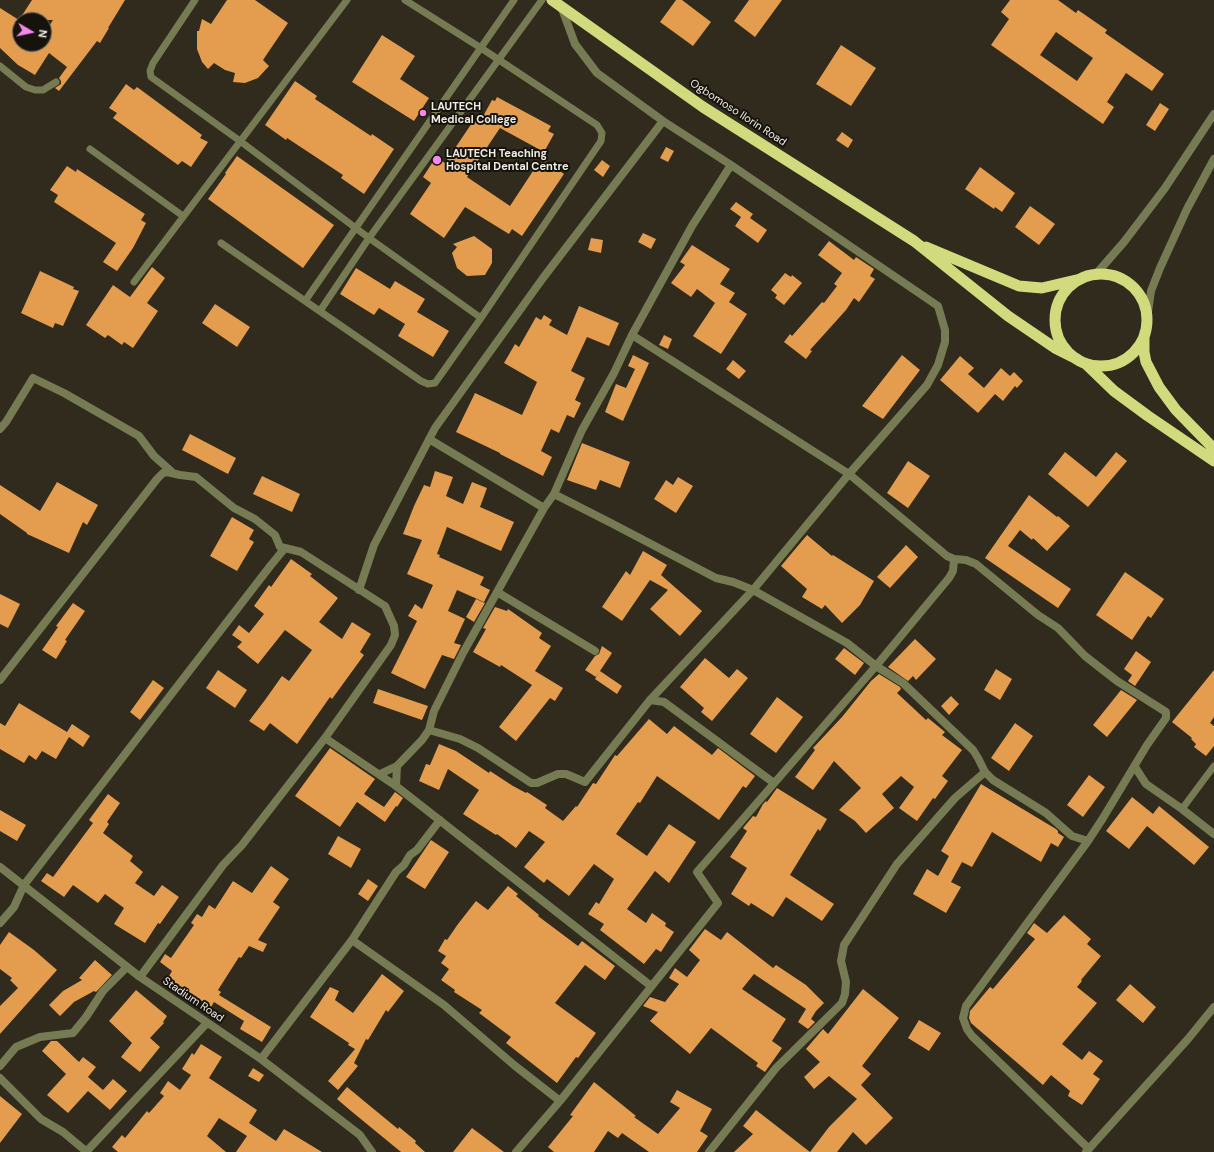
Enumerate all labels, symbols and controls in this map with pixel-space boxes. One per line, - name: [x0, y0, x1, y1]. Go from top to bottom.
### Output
- north arrow: [12, 12, 52, 52]
- text: N: [35, 29, 50, 39]
- street label: Ogbomoso Ilorin Road: [687, 77, 789, 149]
- place label: LAUTECH Medical College: [431, 100, 516, 126]
- marker: LAUTECH Medical College: [418, 108, 428, 118]
- place label: LAUTECH Teaching Hospital Dental Centre: [446, 147, 569, 173]
- marker: LAUTECH Teaching Hospital Dental Centre: [431, 154, 443, 166]
- street label: Stadium Road: [160, 975, 226, 1025]

